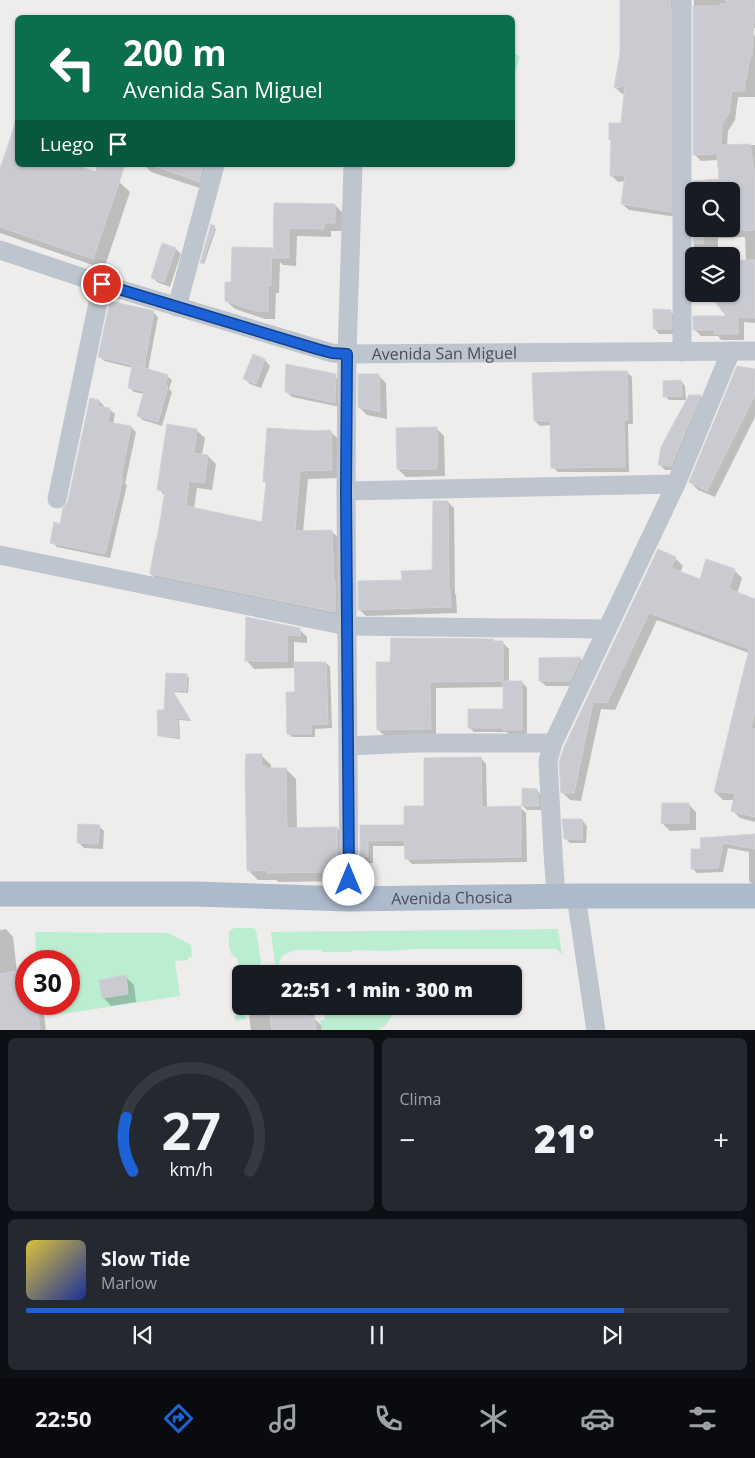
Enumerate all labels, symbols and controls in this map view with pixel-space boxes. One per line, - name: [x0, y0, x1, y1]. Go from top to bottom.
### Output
- text: 200 m: [123, 29, 227, 76]
- icon: left: [40, 35, 105, 100]
- text: Avenida San Miguel: [123, 74, 323, 104]
- icon: arrive: [104, 130, 132, 158]
- text: Luego: [40, 131, 94, 157]
- map controls: [685, 182, 740, 302]
- button: search: [685, 182, 740, 237]
- button: layers: [685, 247, 740, 302]
- pin: [81, 263, 123, 305]
- icon: arrive: [88, 270, 116, 298]
- street label: Avenida San Miguel: [372, 342, 517, 365]
- position arrow: [322, 853, 374, 905]
- street label: Avenida Chosica: [391, 886, 513, 909]
- speed limit sign: 30: [15, 950, 80, 1015]
- text: 22:51 · 1 min · 300 m: [281, 977, 473, 1003]
- text: Clima: [400, 1088, 441, 1110]
- text: 27: [161, 1094, 220, 1165]
- text: 21°: [534, 1112, 595, 1164]
- text: −: [400, 1120, 416, 1158]
- text: +: [713, 1120, 729, 1158]
- text: km/h: [169, 1157, 212, 1181]
- text: Slow Tide: [101, 1246, 190, 1272]
- text: Marlow: [101, 1272, 157, 1294]
- icon: previous: [129, 1321, 157, 1349]
- icon: pause: [363, 1321, 391, 1349]
- icon: next: [598, 1321, 626, 1349]
- icon: directions: [161, 1401, 196, 1436]
- icon: music: [266, 1401, 301, 1436]
- icon: phone: [371, 1401, 406, 1436]
- icon: climate: [476, 1401, 511, 1436]
- icon: car: [580, 1401, 615, 1436]
- icon: filters: [685, 1401, 720, 1436]
- text: 22:50: [35, 1403, 91, 1433]

